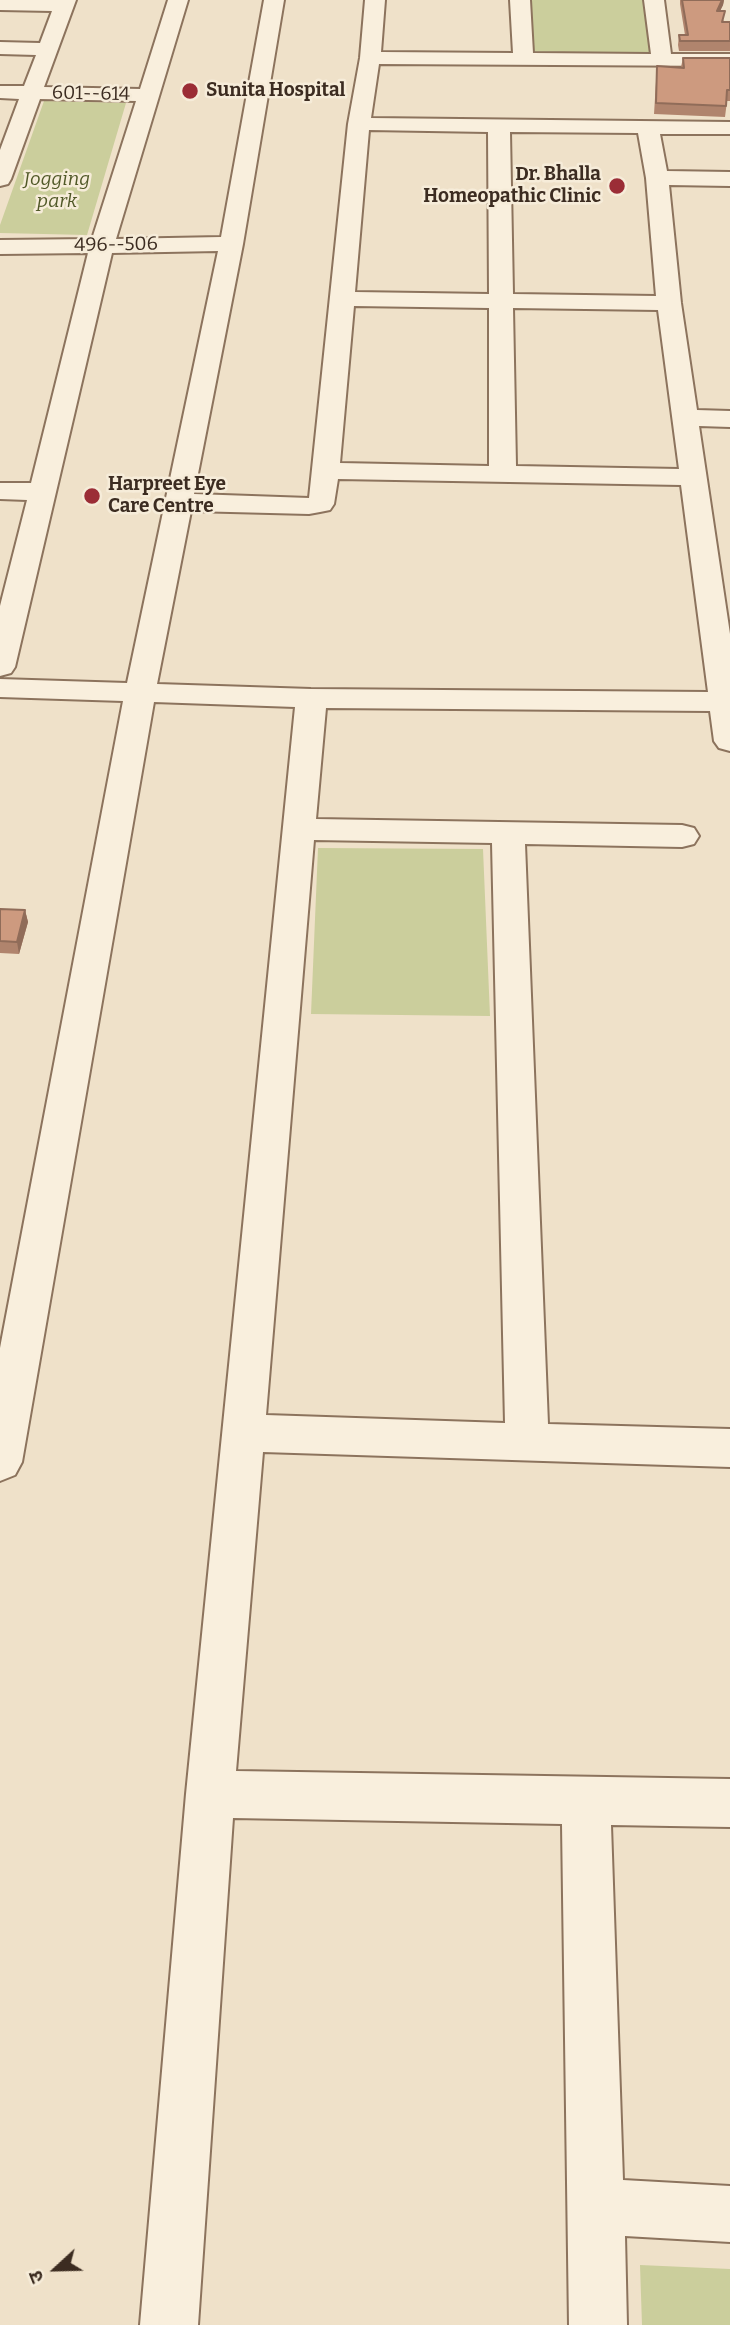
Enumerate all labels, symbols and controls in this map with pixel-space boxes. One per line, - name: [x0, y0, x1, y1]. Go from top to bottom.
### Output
- place label: Sunita Hospital: [206, 80, 345, 102]
- marker: Sunita Hospital: [180, 81, 200, 101]
- street label: 601--614: [52, 82, 130, 106]
- place label: Dr. Bhalla Homeopathic Clinic: [423, 164, 601, 208]
- park label: Jogging park: [24, 169, 90, 213]
- marker: Dr. Bhalla Homeopathic Clinic: [607, 176, 627, 196]
- street label: 496--506: [74, 233, 158, 257]
- place label: Harpreet Eye Care Centre: [108, 474, 226, 518]
- marker: Harpreet Eye Care Centre: [82, 486, 102, 506]
- north arrow: [21, 2234, 91, 2304]
- text: उ: [23, 2268, 49, 2287]

